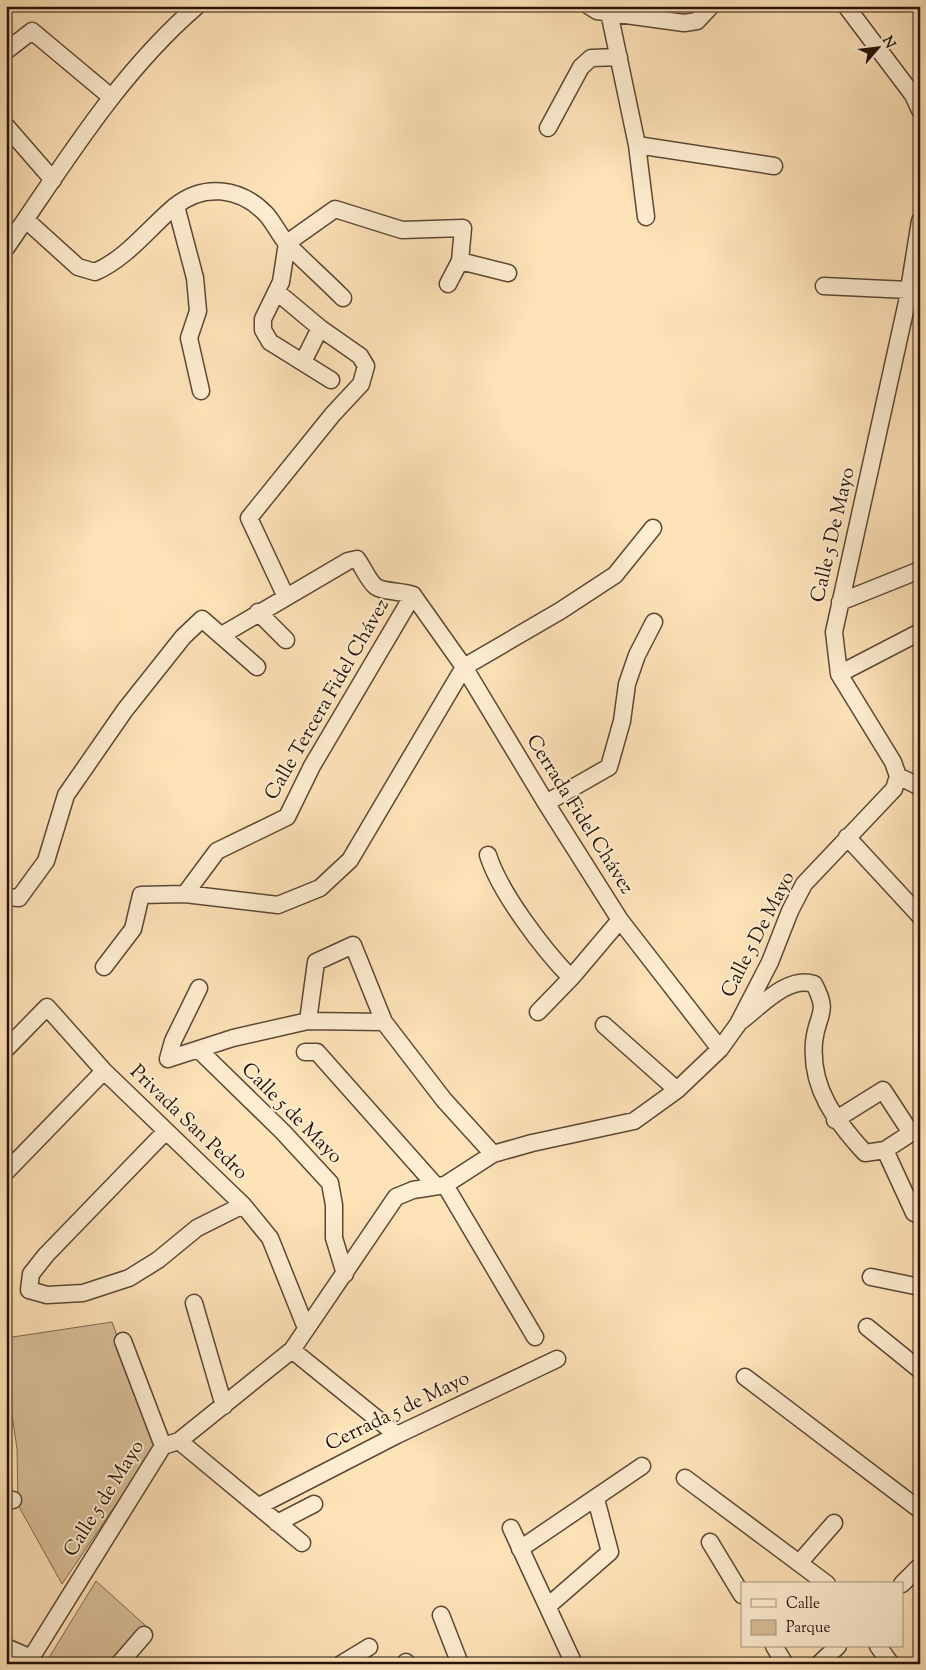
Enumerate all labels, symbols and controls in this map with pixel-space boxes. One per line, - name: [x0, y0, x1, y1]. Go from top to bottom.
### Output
- north arrow: [854, 22, 904, 72]
- text: N: [876, 33, 899, 52]
- street label: Calle 5 De Mayo: [804, 464, 864, 605]
- street label: Calle Tercera Fidel Chávez: [258, 594, 398, 806]
- street label: Cerrada Fidel Chávez: [518, 729, 640, 901]
- street label: Calle 5 De Mayo: [715, 867, 803, 1003]
- street label: Calle 5 de Mayo: [234, 1057, 348, 1171]
- street label: Privada San Pedro: [122, 1059, 254, 1187]
- street label: Cerrada 5 de Mayo: [321, 1364, 475, 1459]
- street label: Calle 5 de Mayo: [57, 1435, 153, 1563]
- legend: [741, 1582, 904, 1648]
- text: Calle: [786, 1594, 820, 1615]
- text: Parque: [786, 1618, 830, 1639]

